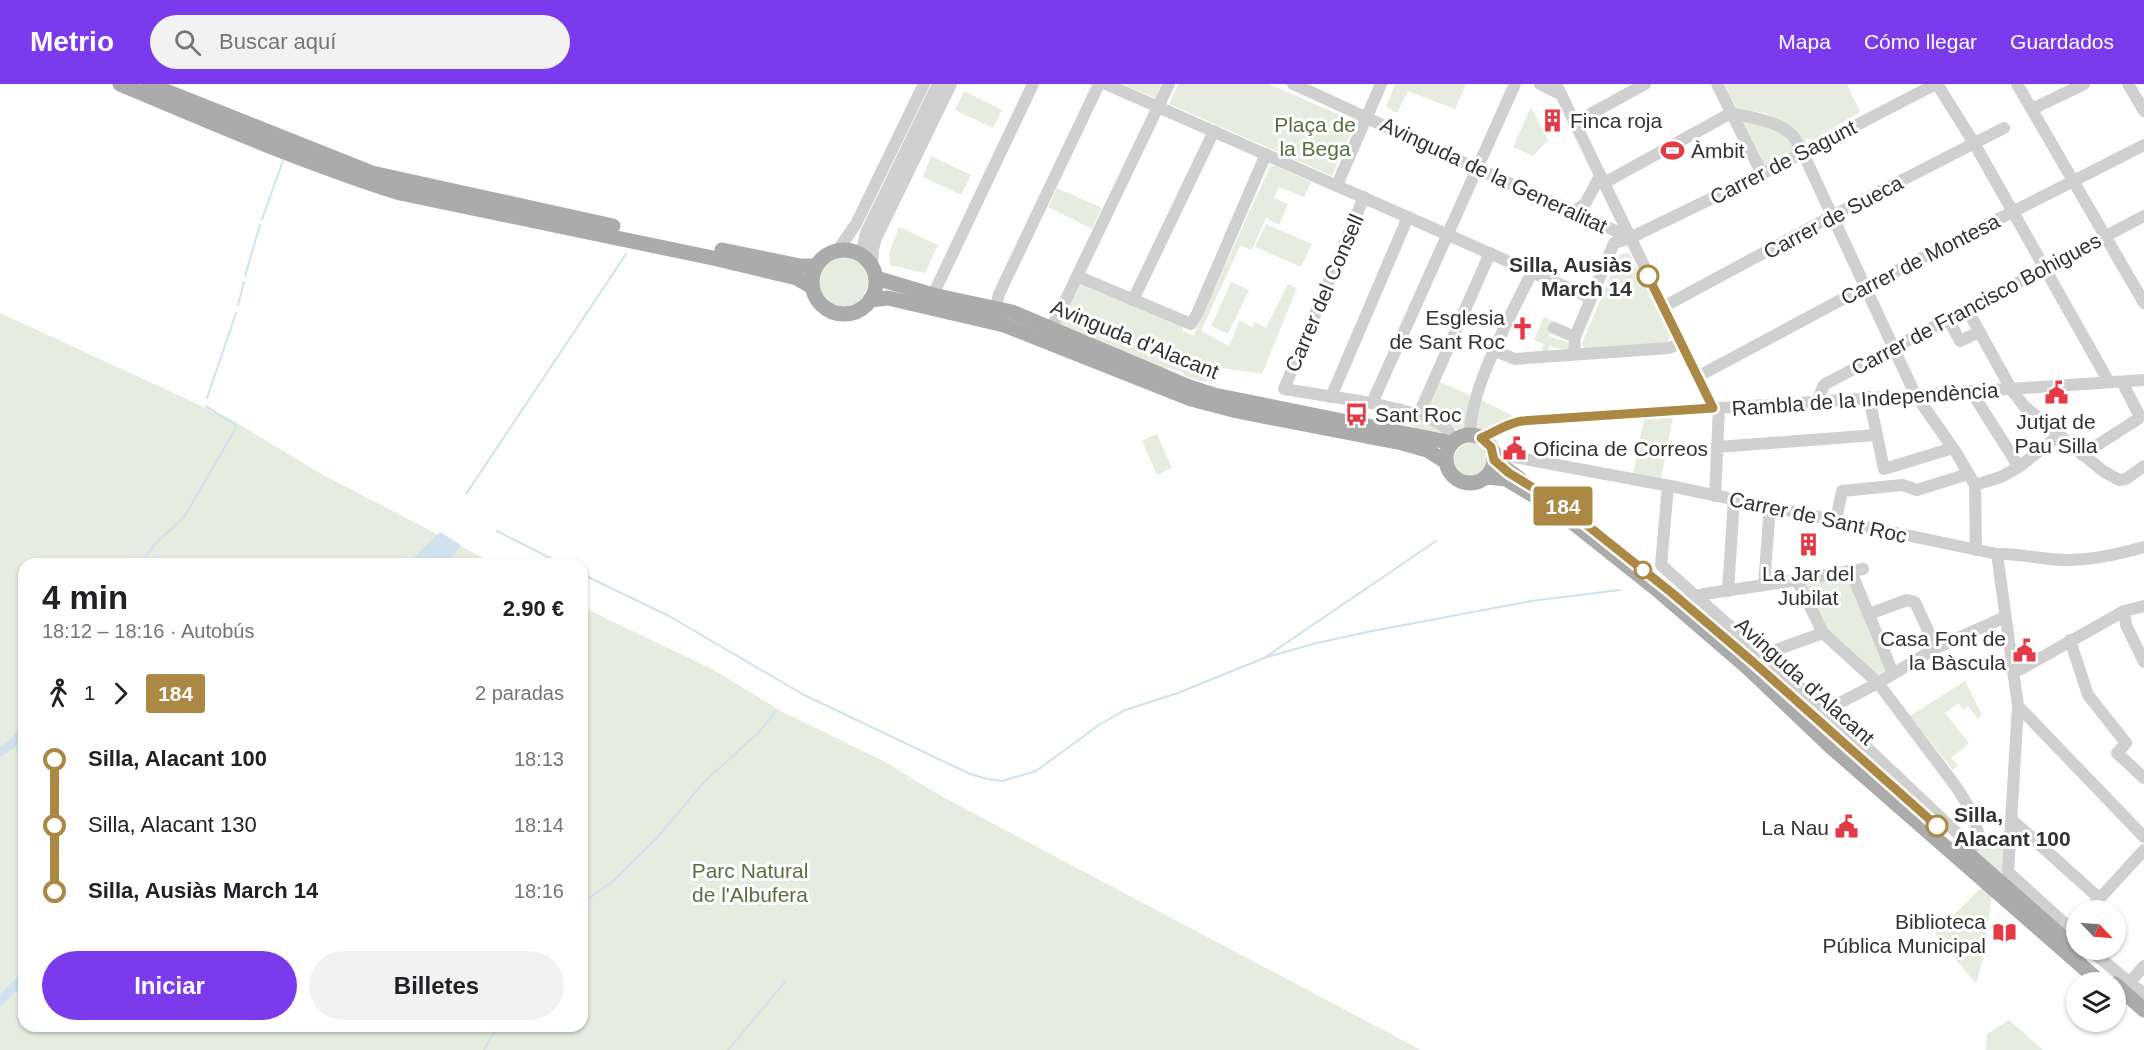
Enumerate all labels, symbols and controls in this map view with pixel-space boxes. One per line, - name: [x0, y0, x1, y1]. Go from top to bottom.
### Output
- search box: [150, 15, 570, 69]
- text: Metrio: [30, 26, 114, 57]
- icon: search: [171, 26, 204, 59]
- text: Buscar aquí: [219, 29, 336, 54]
- text: Mapa: [1778, 30, 1831, 53]
- text: Cómo llegar: [1864, 30, 1977, 53]
- text: Guardados: [2010, 30, 2114, 53]
- building icon: Finca roja: [1539, 107, 1565, 133]
- place label: Finca roja: [1570, 109, 1663, 132]
- street label: Avinguda de la Generalitat: [1377, 112, 1611, 238]
- park label: Plaça de la Bega: [1274, 113, 1356, 160]
- street label: Carrer de Sagunt: [1706, 115, 1860, 209]
- sports icon: Àmbit: [1660, 137, 1686, 163]
- place label: Àmbit: [1691, 139, 1745, 162]
- street label: Carrer de Sueca: [1760, 171, 1907, 263]
- street label: Carrer de Montesa: [1837, 209, 2004, 309]
- street label: Carrer del Consell: [1280, 211, 1368, 375]
- street label: Carrer de Francisco Bohigues: [1847, 228, 2105, 380]
- place label: Silla, Ausiàs March 14: [1509, 253, 1632, 300]
- marker: Silla, Ausiàs March 14: [1637, 265, 1659, 287]
- street label: Avinguda d'Alacant: [1048, 295, 1222, 383]
- place label: Esglesia de Sant Roc: [1389, 306, 1505, 353]
- church icon: Esglesia de Sant Roc: [1510, 316, 1536, 342]
- street label: Rambla de la Independència: [1731, 378, 1999, 420]
- public building icon: Jutjat de Pau Silla: [2043, 380, 2069, 406]
- bus stop icon: Sant Roc: [1344, 401, 1370, 427]
- place label: Sant Roc: [1375, 403, 1461, 426]
- place label: Jutjat de Pau Silla: [2015, 410, 2098, 457]
- public building icon: Oficina de Correos: [1502, 435, 1528, 461]
- place label: Oficina de Correos: [1533, 437, 1708, 460]
- line badge: 184: [1528, 486, 1598, 526]
- street label: Carrer de Sant Roc: [1727, 487, 1909, 547]
- text: 184: [1545, 495, 1581, 518]
- building icon: La Jar del Jubilat: [1795, 532, 1821, 558]
- unlabelled marker: [1634, 561, 1652, 579]
- place label: La Jar del Jubilat: [1762, 562, 1854, 609]
- text: 4 min: [42, 579, 128, 616]
- text: 2.90 €: [503, 596, 564, 621]
- street label: Avinguda d'Alacant: [1731, 613, 1879, 749]
- text: 18:12 – 18:16 · Autobús: [42, 620, 254, 642]
- place label: Casa Font de la Bàscula: [1880, 627, 2006, 674]
- public building icon: Casa Font de la Bàscula: [2011, 637, 2037, 663]
- icon: walk: [42, 677, 75, 710]
- icon: forward: [104, 677, 137, 710]
- text: 1: [84, 682, 95, 704]
- text: 184: [158, 682, 193, 705]
- text: 2 paradas: [475, 682, 564, 704]
- text: Silla, Alacant 100: [88, 746, 267, 771]
- text: 18:13: [514, 748, 564, 770]
- place label: Silla, Alacant 100: [1954, 803, 2071, 850]
- text: Silla, Alacant 130: [88, 812, 257, 837]
- text: 18:14: [514, 814, 564, 836]
- public building icon: La Nau: [1834, 814, 1860, 840]
- marker: Silla, Alacant 100: [1926, 815, 1948, 837]
- place label: La Nau: [1761, 816, 1829, 839]
- park label: Parc Natural de l'Albufera: [692, 859, 808, 906]
- text: Silla, Ausiàs March 14: [88, 878, 318, 903]
- text: 18:16: [514, 880, 564, 902]
- north arrow: [2066, 900, 2126, 960]
- map controls: [2066, 900, 2126, 1032]
- place label: Biblioteca Pública Municipal: [1823, 910, 1986, 957]
- library icon: Biblioteca Pública Municipal: [1991, 920, 2017, 946]
- button: Iniciar: [42, 951, 297, 1020]
- button: Billetes: [309, 951, 564, 1020]
- button: layers: [2066, 972, 2126, 1032]

